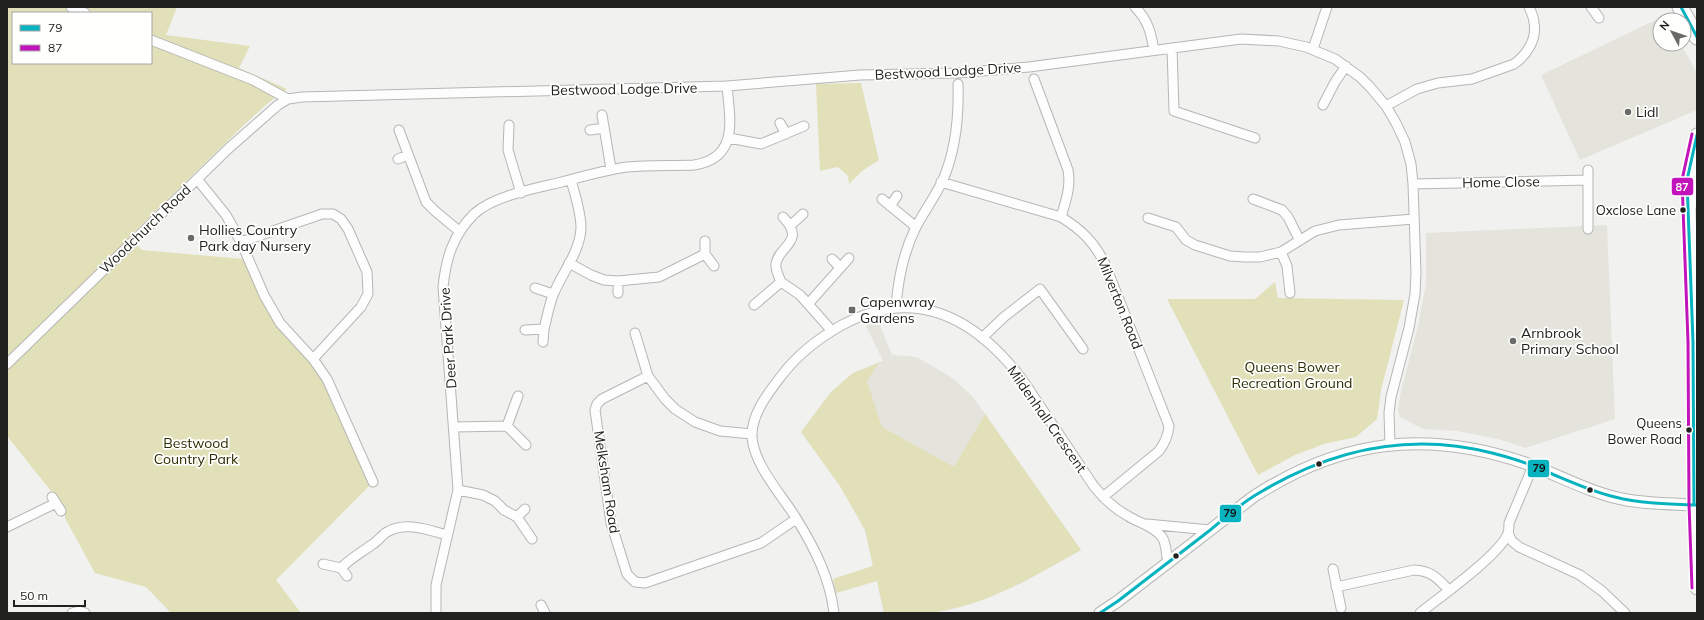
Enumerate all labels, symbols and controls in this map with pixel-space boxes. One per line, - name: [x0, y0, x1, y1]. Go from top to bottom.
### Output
- legend: [12, 12, 152, 64]
- north arrow: [1652, 12, 1692, 52]
- text: N: [1656, 18, 1672, 33]
- text: 79: [48, 20, 62, 35]
- text: 87: [48, 40, 62, 55]
- street label: Bestwood Lodge Drive: [874, 58, 1022, 84]
- street label: Bestwood Lodge Drive: [551, 79, 697, 99]
- place label: Lidl: [1636, 103, 1659, 121]
- marker: Lidl: [1623, 107, 1633, 117]
- street label: Home Close: [1462, 172, 1540, 192]
- line badge: 87: [1671, 177, 1694, 196]
- text: 87: [1675, 180, 1689, 194]
- street label: Woodchurch Road: [95, 181, 195, 277]
- place label: Oxclose Lane: [1596, 202, 1676, 218]
- marker: Oxclose Lane: [1678, 205, 1688, 215]
- place label: Hollies Country Park day Nursery: [199, 221, 312, 255]
- marker: Hollies Country Park day Nursery: [186, 233, 196, 243]
- street label: Milverton Road: [1093, 254, 1147, 352]
- street label: Deer Park Drive: [435, 287, 461, 389]
- place label: Capenwray Gardens: [860, 293, 935, 327]
- marker: Capenwray Gardens: [847, 305, 857, 315]
- place label: Arnbrook Primary School: [1521, 324, 1619, 358]
- marker: Arnbrook Primary School: [1508, 336, 1518, 346]
- park label: Queens Bower Recreation Ground: [1231, 358, 1353, 392]
- street label: Mildenhall Crescent: [1003, 362, 1091, 476]
- place label: Queens Bower Road: [1608, 415, 1682, 447]
- marker: Queens Bower Road: [1684, 425, 1694, 435]
- street label: Melksham Road: [590, 429, 624, 535]
- park label: Bestwood Country Park: [154, 434, 239, 468]
- unlabelled marker: [1314, 459, 1324, 469]
- line badge: 79: [1527, 459, 1550, 478]
- text: 79: [1532, 461, 1546, 475]
- unlabelled marker: [1585, 485, 1595, 495]
- line badge: 79: [1219, 504, 1242, 523]
- text: 79: [1223, 506, 1237, 520]
- unlabelled marker: [1171, 551, 1181, 561]
- scale bar: [14, 582, 85, 608]
- text: 50 m: [20, 588, 48, 603]

